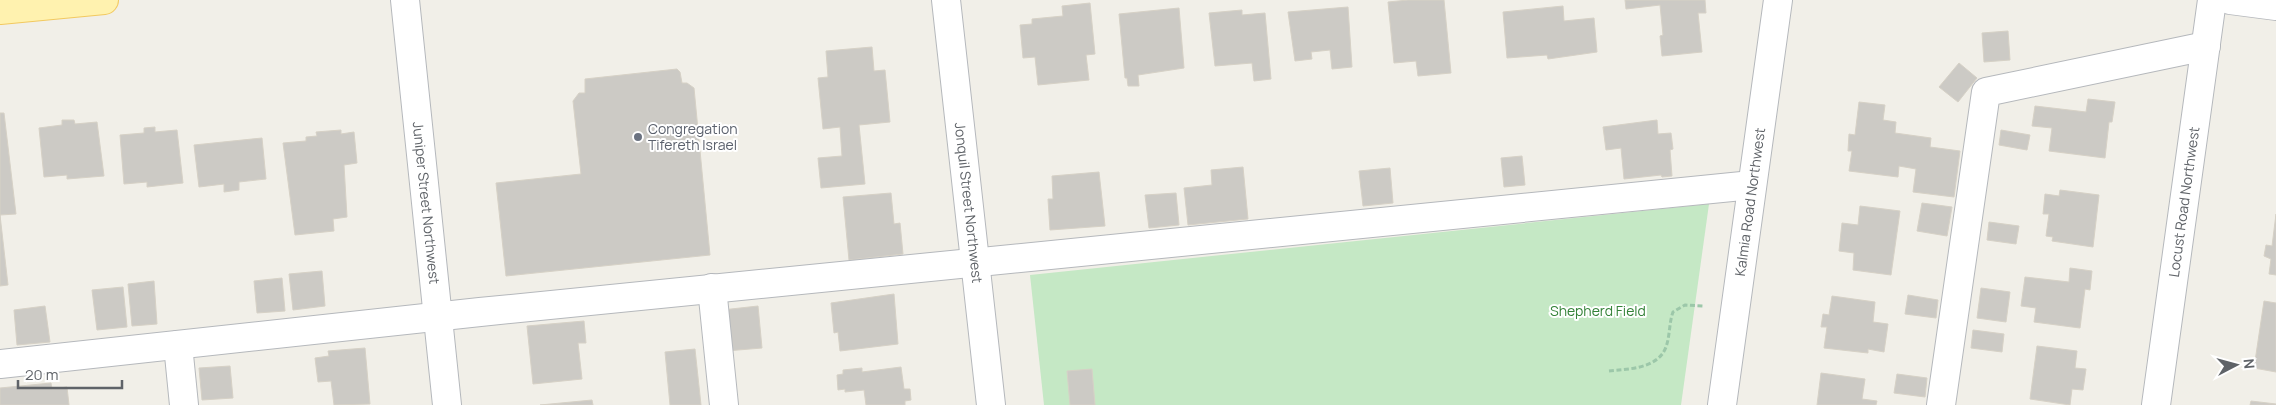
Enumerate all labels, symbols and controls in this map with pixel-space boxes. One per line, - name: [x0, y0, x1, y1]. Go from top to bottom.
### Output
- place label: Congregation Tifereth Israel: [648, 119, 738, 154]
- street label: Juniper Street Northwest: [409, 121, 444, 285]
- street label: Jonquil Street Northwest: [951, 121, 987, 284]
- street label: Locust Road Northwest: [2164, 125, 2203, 278]
- street label: Kalmia Road Northwest: [1730, 126, 1769, 277]
- marker: Congregation Tifereth Israel: [632, 131, 644, 143]
- park label: Shepherd Field: [1550, 301, 1646, 320]
- north arrow: [2211, 340, 2261, 390]
- scale bar: [18, 358, 121, 390]
- text: N: [2239, 358, 2259, 370]
- text: 20 m: [25, 364, 58, 385]

